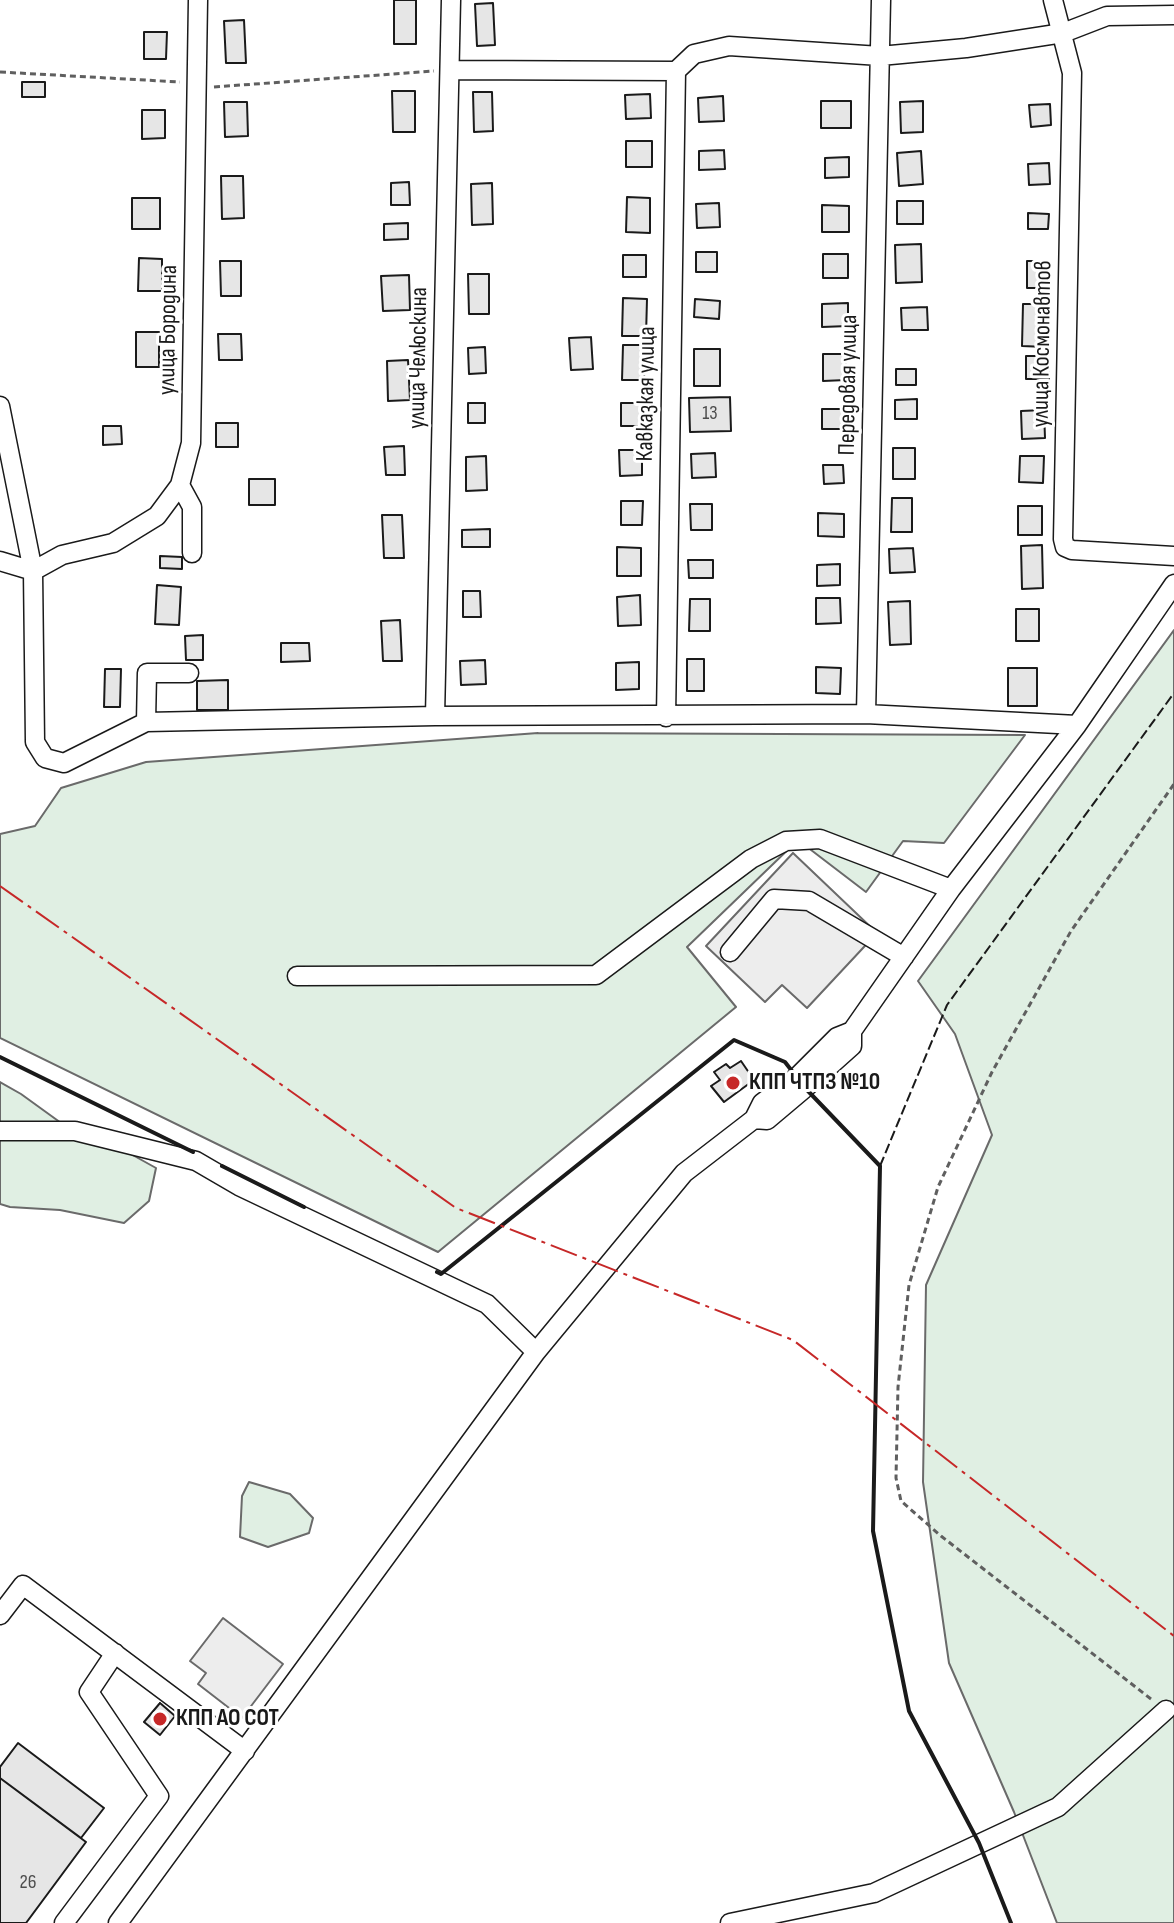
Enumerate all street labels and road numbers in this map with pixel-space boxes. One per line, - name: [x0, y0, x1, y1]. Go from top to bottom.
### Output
- street label: улица Космонавтов: [1027, 260, 1059, 428]
- street label: улица Бородина: [153, 265, 185, 395]
- street label: улица Челюскина: [403, 287, 435, 429]
- street label: Передовая улица: [833, 314, 865, 456]
- street label: Кавказкая улица: [631, 326, 663, 462]

